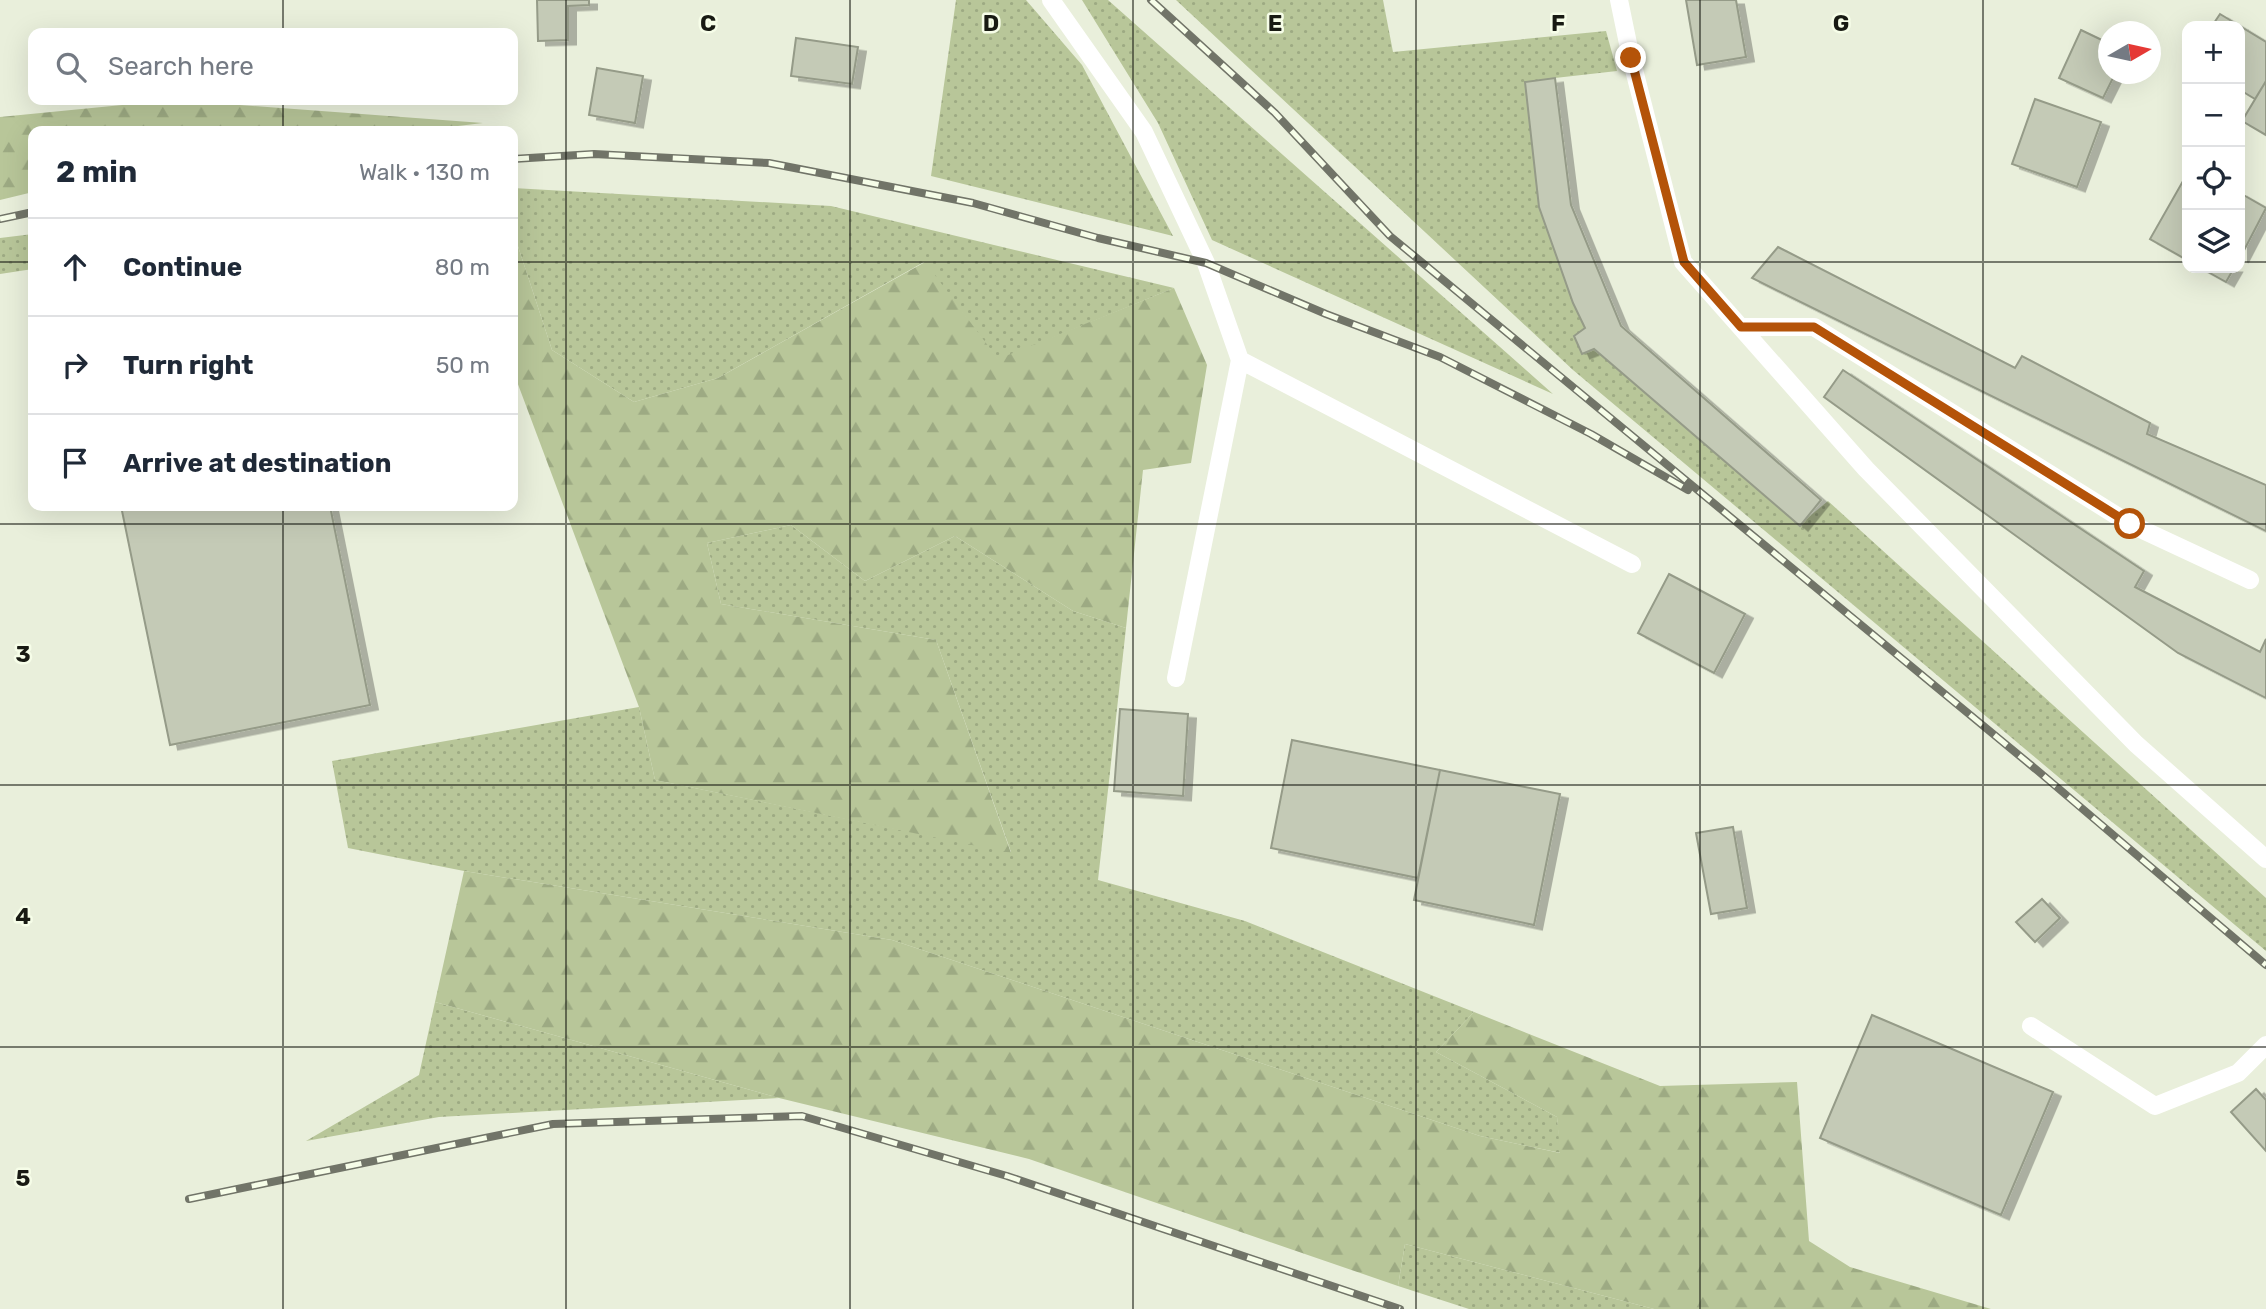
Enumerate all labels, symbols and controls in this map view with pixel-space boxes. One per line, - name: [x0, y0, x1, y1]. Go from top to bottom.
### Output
- text: C: [700, 9, 716, 37]
- text: D: [983, 9, 999, 37]
- text: E: [1268, 9, 1282, 37]
- text: F: [1551, 9, 1565, 37]
- text: G: [1833, 9, 1849, 37]
- north arrow: [2098, 21, 2161, 84]
- map controls: [2182, 21, 2245, 273]
- button: +: [2182, 21, 2245, 84]
- search box: [28, 28, 518, 105]
- route end: [1615, 42, 1646, 73]
- icon: search: [52, 48, 90, 86]
- text: Search here: [108, 51, 254, 82]
- button: −: [2182, 84, 2245, 147]
- button: locate: [2182, 147, 2245, 210]
- text: 2 min: [56, 154, 137, 190]
- text: Walk · 130 m: [359, 158, 490, 186]
- button: layers: [2182, 210, 2245, 273]
- icon: ahead: [56, 248, 94, 286]
- text: Continue: [123, 252, 242, 283]
- text: 80 m: [435, 253, 490, 281]
- icon: right: [56, 346, 94, 384]
- text: Turn right: [123, 350, 253, 381]
- text: 50 m: [436, 351, 490, 379]
- icon: arrive: [56, 444, 94, 482]
- text: Arrive at destination: [123, 448, 391, 479]
- route start: [2114, 508, 2145, 539]
- text: 3: [15, 640, 31, 668]
- text: 4: [15, 902, 31, 930]
- text: 5: [16, 1164, 31, 1192]

